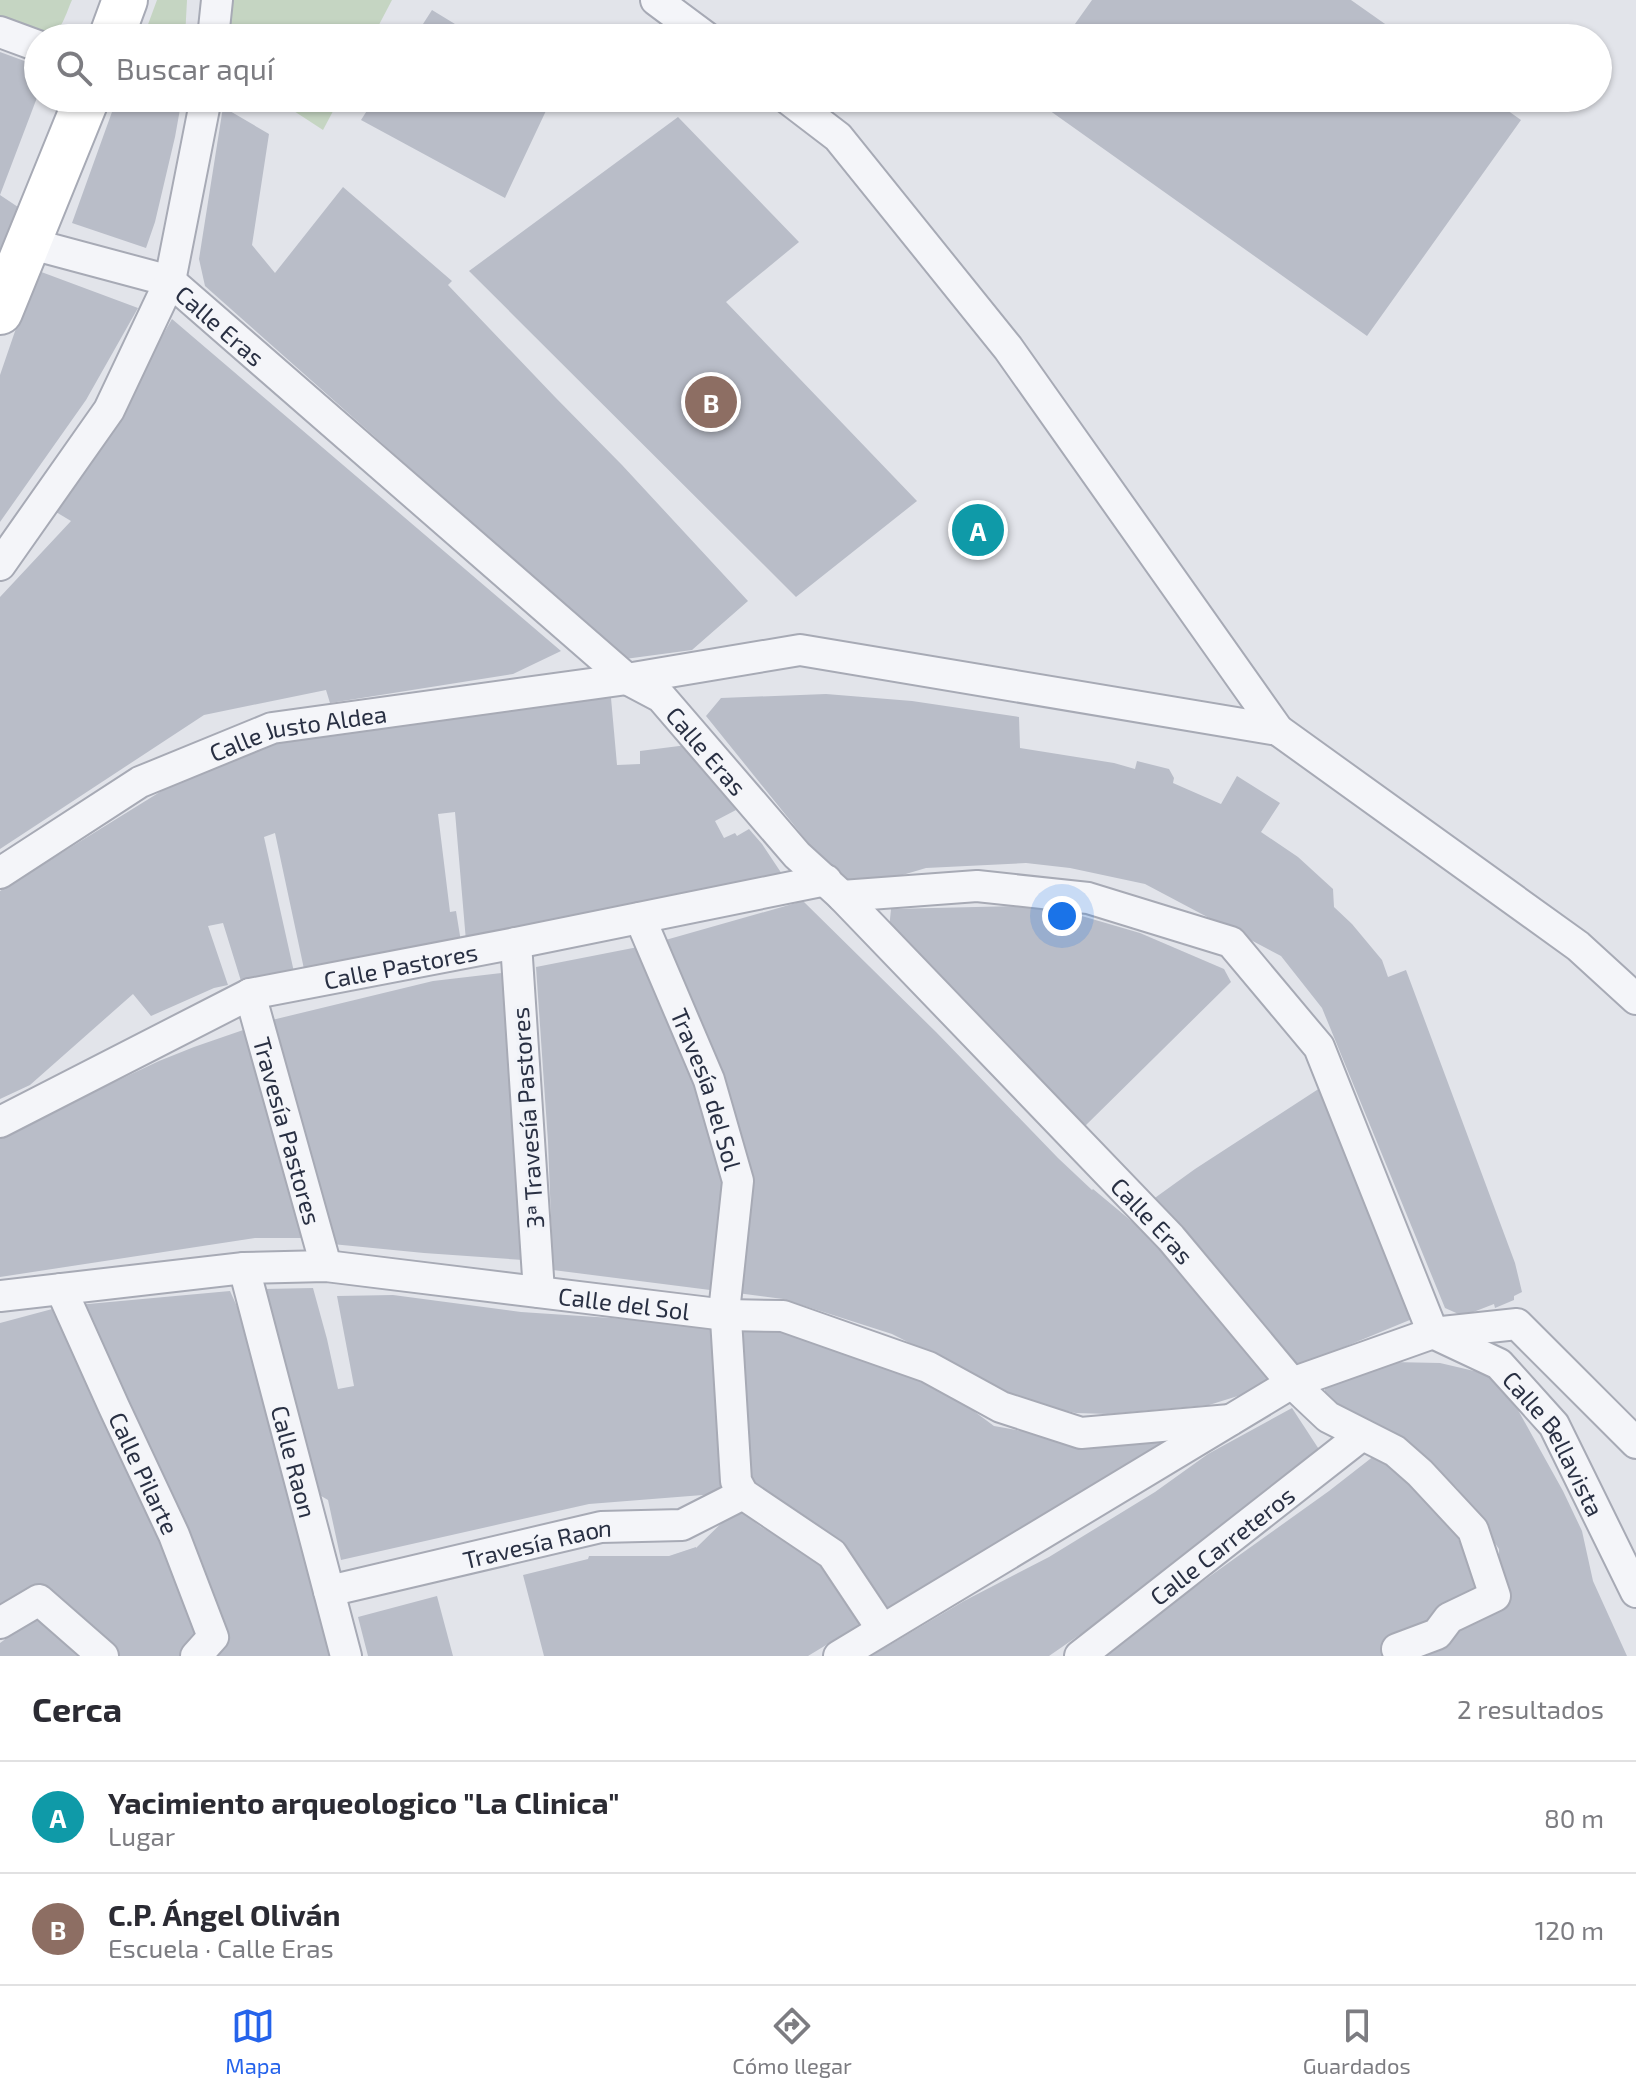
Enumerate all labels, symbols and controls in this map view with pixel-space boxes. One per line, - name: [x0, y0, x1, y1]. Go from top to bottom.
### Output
- search box: [24, 24, 1612, 112]
- icon: search: [52, 46, 96, 90]
- text: Buscar aquí: [116, 50, 274, 86]
- street label: Calle Eras: [170, 279, 271, 371]
- pin: B: [685, 372, 737, 432]
- pin: A: [952, 500, 1004, 560]
- street label: Calle Justo Aldea: [205, 698, 389, 767]
- street label: Calle Eras: [661, 700, 753, 801]
- your location: [1042, 896, 1082, 936]
- street label: Calle Pastores: [321, 936, 480, 994]
- street label: Travesía del Sol: [666, 1004, 749, 1173]
- street label: 3ª Travesía Pastores: [505, 1006, 549, 1230]
- street label: Travesía Pastores: [248, 1034, 328, 1228]
- street label: Calle Eras: [1106, 1171, 1200, 1269]
- street label: Calle del Sol: [557, 1280, 692, 1325]
- street label: Calle Bellavista: [1497, 1364, 1611, 1521]
- street label: Calle Raon: [266, 1402, 323, 1521]
- street label: Calle Pilarte: [104, 1407, 186, 1538]
- street label: Calle Carreteros: [1144, 1479, 1300, 1610]
- street label: Travesía Raon: [460, 1512, 612, 1574]
- text: Cerca: [32, 1688, 122, 1729]
- text: 2 resultados: [1457, 1693, 1604, 1724]
- text: Yacimiento arqueologico "La Clinica": [108, 1784, 619, 1820]
- text: A: [50, 1802, 66, 1833]
- text: 80 m: [1544, 1802, 1604, 1833]
- text: Lugar: [108, 1820, 175, 1851]
- text: C.P. Ángel Oliván: [108, 1896, 341, 1932]
- text: B: [50, 1914, 66, 1945]
- text: 120 m: [1535, 1914, 1604, 1945]
- text: Escuela · Calle Eras: [108, 1932, 334, 1963]
- tab: Mapa: [225, 2004, 282, 2078]
- tab: Cómo llegar: [732, 2004, 852, 2078]
- tab: Guardados: [1303, 2004, 1411, 2078]

